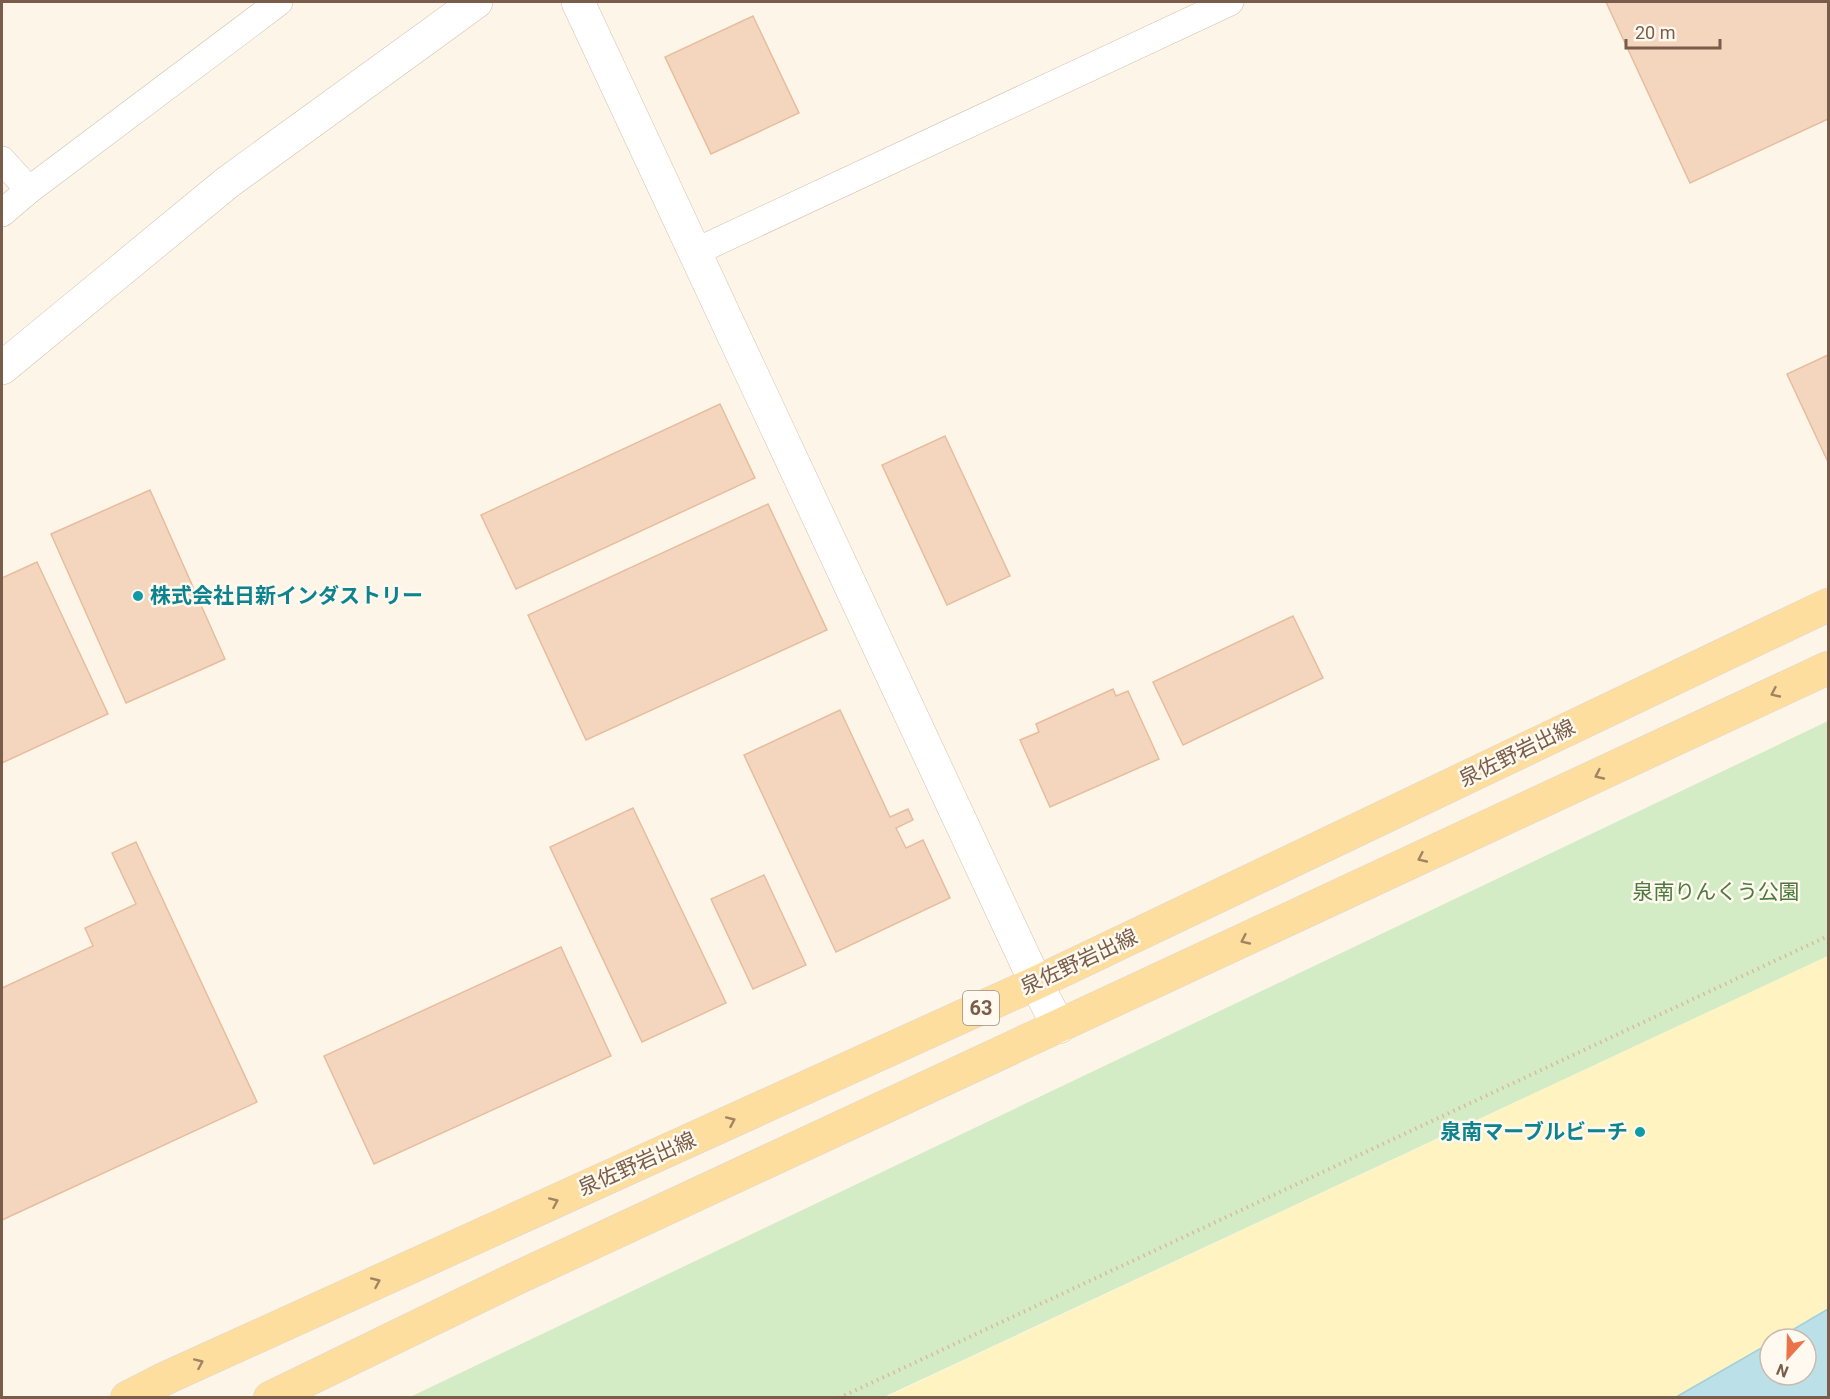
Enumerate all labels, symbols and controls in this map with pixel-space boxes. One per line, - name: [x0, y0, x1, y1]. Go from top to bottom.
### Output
- scale bar: [1626, 12, 1720, 50]
- text: 20 m: [1635, 22, 1675, 43]
- place label: 株式会社日新インダストリー: [150, 584, 423, 608]
- marker: 株式会社日新インダストリー: [131, 589, 145, 603]
- one-way arrow: [1771, 685, 1782, 697]
- street label: 泉佐野岩出線: [1455, 715, 1579, 791]
- one-way arrow: [1594, 768, 1605, 780]
- one-way arrow: [1418, 850, 1429, 862]
- park label: 泉南りんくう公園: [1632, 880, 1800, 904]
- street label: 泉佐野岩出線: [1017, 924, 1141, 1000]
- one-way arrow: [1241, 933, 1252, 945]
- road number: 63: [963, 991, 999, 1025]
- one-way arrow: [725, 1116, 736, 1128]
- place label: 泉南マーブルビーチ: [1440, 1120, 1628, 1144]
- marker: 泉南マーブルビーチ: [1633, 1125, 1647, 1139]
- street label: 泉佐野岩出線: [575, 1127, 699, 1201]
- one-way arrow: [547, 1197, 558, 1209]
- one-way arrow: [370, 1278, 381, 1290]
- north arrow: [1758, 1327, 1818, 1387]
- one-way arrow: [192, 1358, 203, 1370]
- text: N: [1774, 1360, 1791, 1381]

